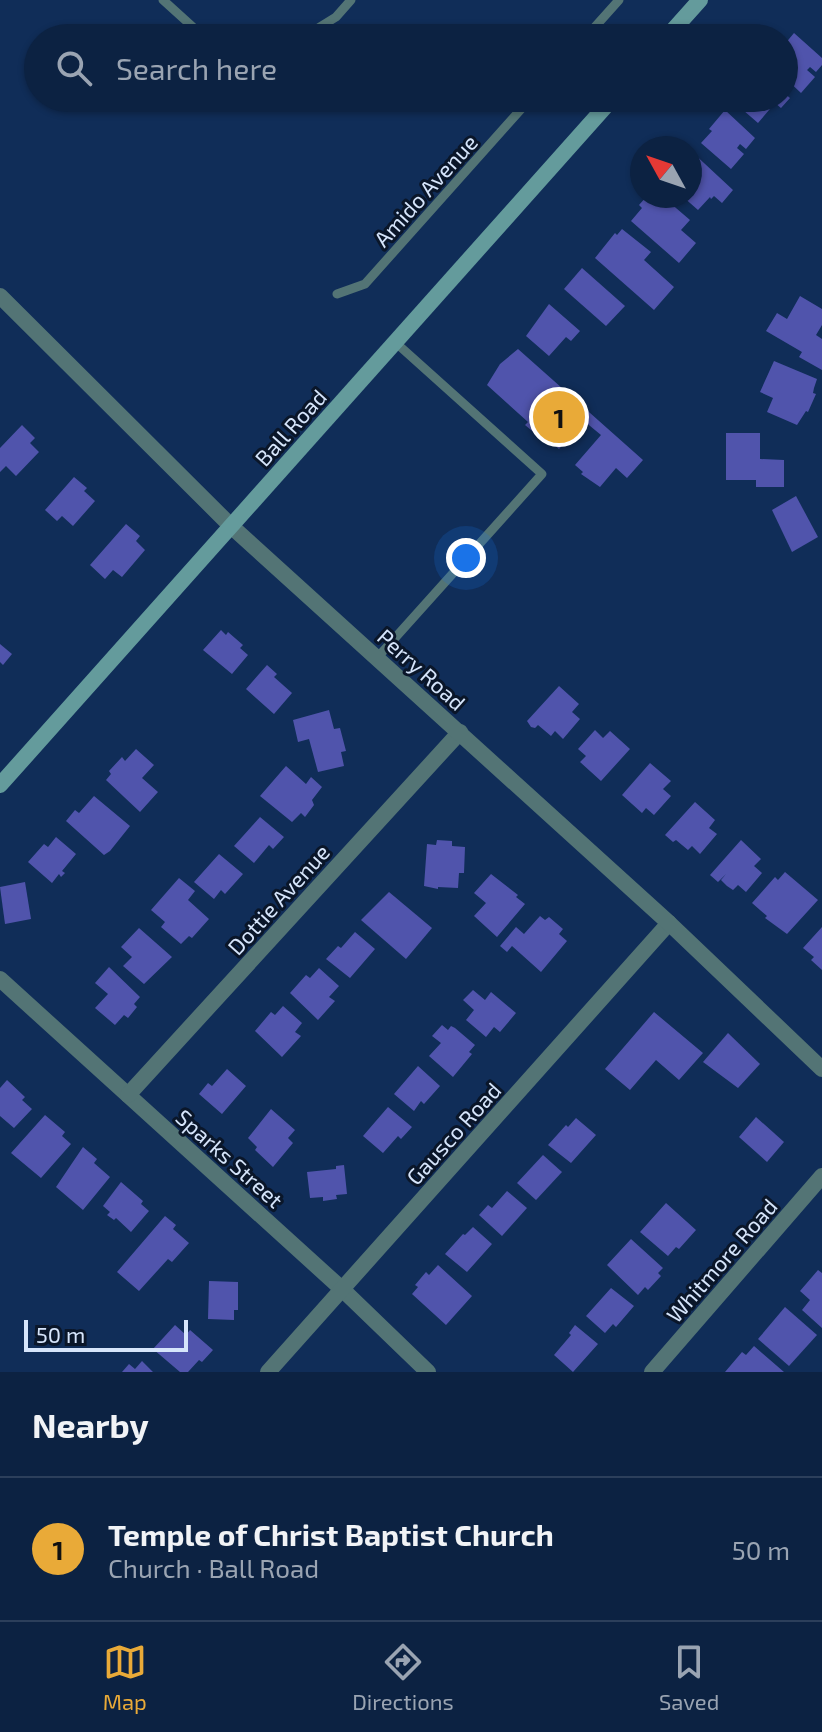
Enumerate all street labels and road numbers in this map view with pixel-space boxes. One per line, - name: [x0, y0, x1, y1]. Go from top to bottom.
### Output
- street label: Amido Avenue: [368, 129, 482, 251]
- street label: Ball Road: [249, 383, 331, 471]
- street label: Perry Road: [373, 623, 471, 715]
- street label: Dottie Avenue: [222, 839, 334, 959]
- street label: Gausco Road: [400, 1077, 506, 1189]
- street label: Sparks Street: [171, 1103, 289, 1213]
- street label: Whitmore Road: [660, 1193, 782, 1327]

